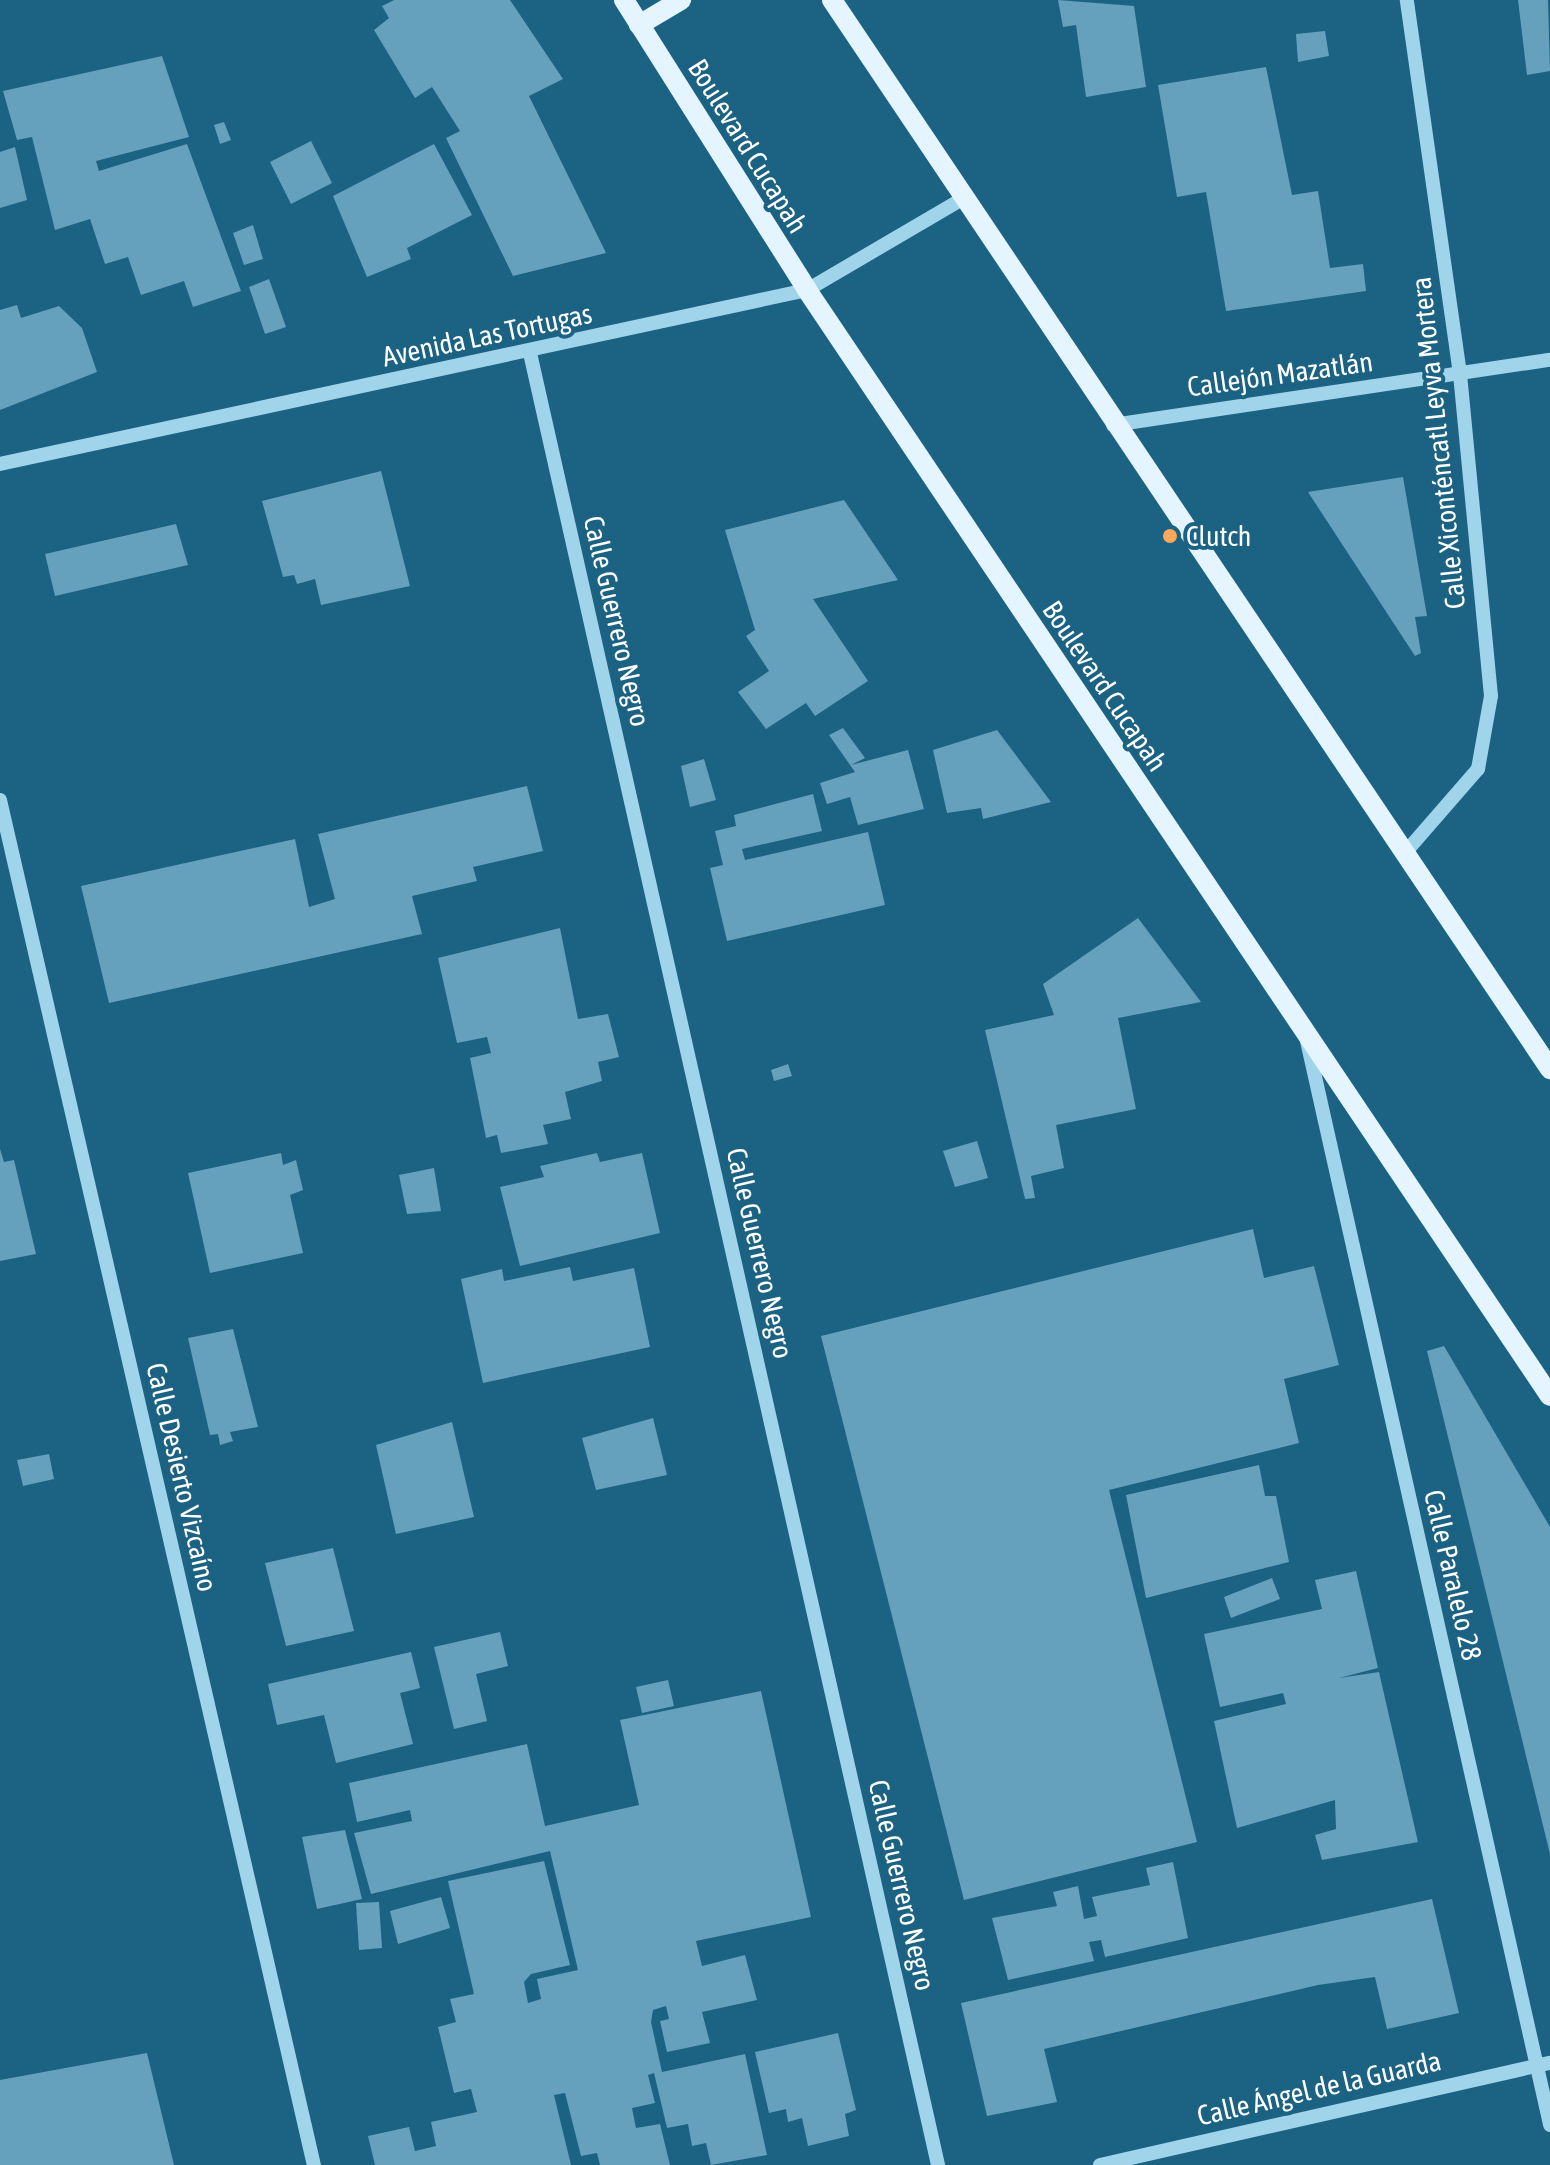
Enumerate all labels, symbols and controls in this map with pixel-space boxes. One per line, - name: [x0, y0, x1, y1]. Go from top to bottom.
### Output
- street label: Boulevard Cucapah: [681, 53, 815, 239]
- street label: Calle Xiconténcatl Leyva Mortera: [1404, 275, 1472, 611]
- street label: Avenida Las Tortugas: [379, 296, 595, 374]
- street label: Callejón Mazatlán: [1185, 344, 1375, 404]
- street label: Calle Guerrero Negro: [576, 512, 658, 730]
- place label: Clutch: [1186, 519, 1251, 553]
- marker: Clutch: [1161, 527, 1179, 545]
- street label: Boulevard Cucapah: [1036, 594, 1174, 778]
- street label: Calle Guerrero Negro: [719, 1144, 801, 1362]
- street label: Calle Desierto Vizcaíno: [139, 1359, 225, 1595]
- street label: Calle Paralelo 28: [1417, 1486, 1489, 1664]
- street label: Calle Guerrero Negro: [861, 1776, 943, 1994]
- street label: Calle Ángel de la Guarda: [1194, 2044, 1444, 2132]

